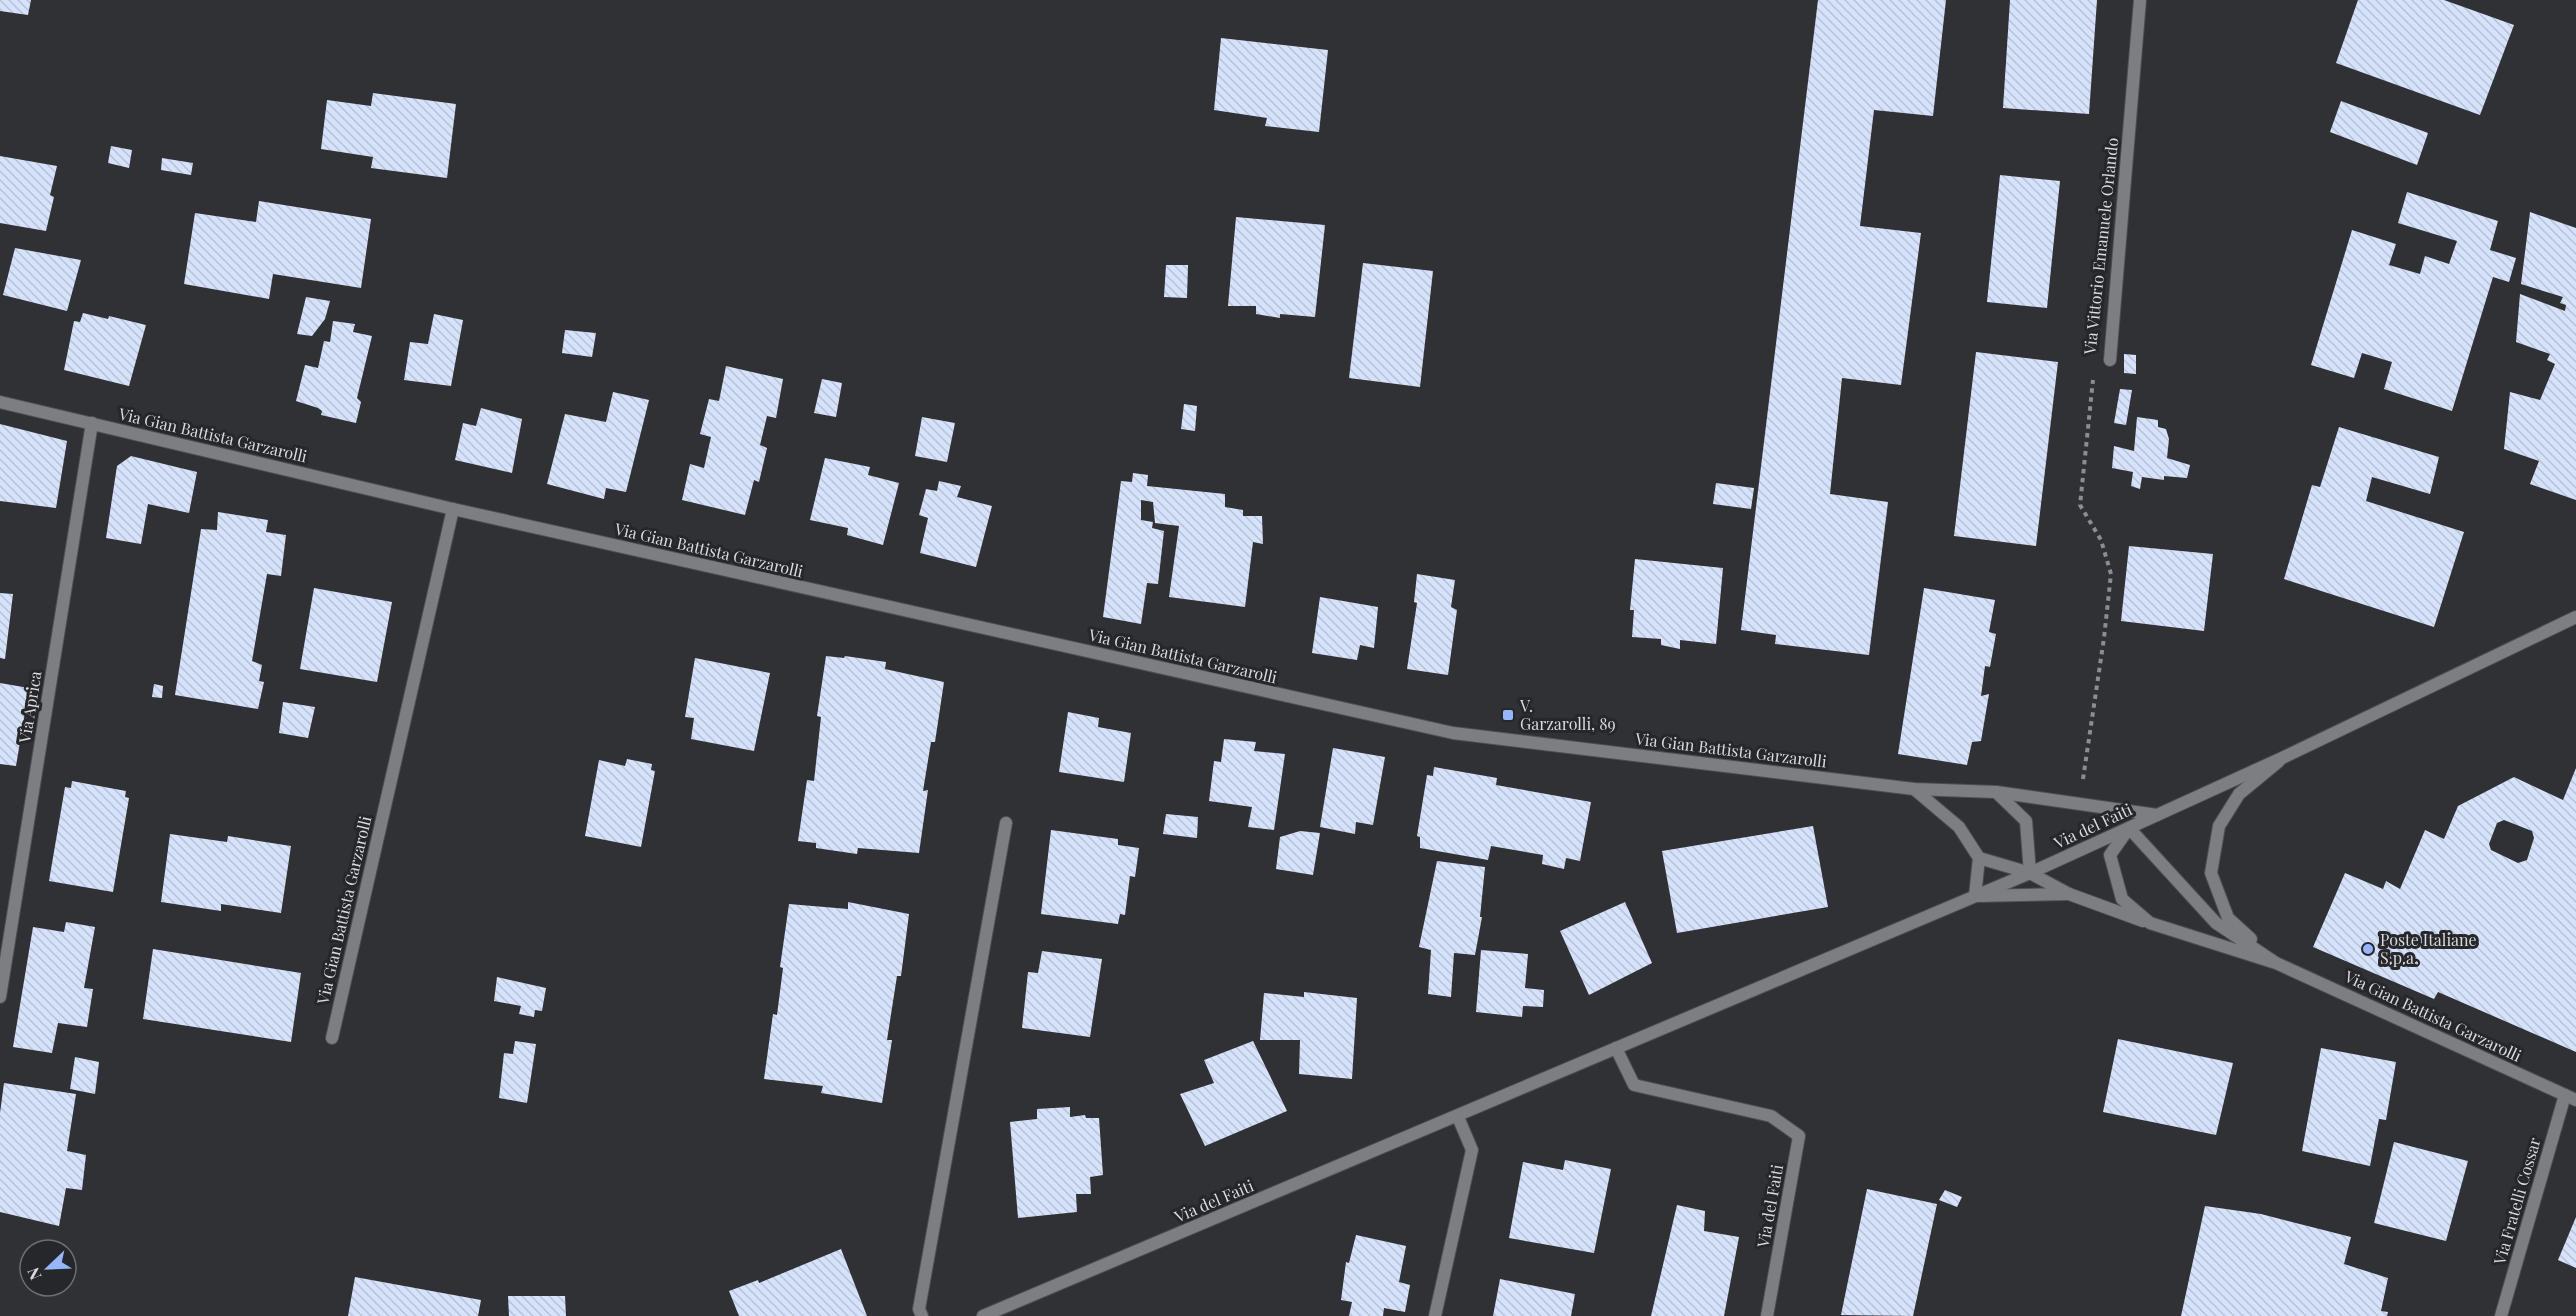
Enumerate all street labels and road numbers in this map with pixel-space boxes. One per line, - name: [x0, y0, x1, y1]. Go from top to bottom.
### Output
- street label: Via Vittorio Emanuele Orlando: [2079, 136, 2122, 356]
- street label: Via Gian Battista Garzarolli: [116, 402, 310, 466]
- street label: Via Gian Battista Garzarolli: [612, 517, 806, 581]
- street label: Via Gian Battista Garzarolli: [1086, 623, 1280, 687]
- street label: Via Aprica: [13, 669, 46, 745]
- street label: Via Gian Battista Garzarolli: [1633, 727, 1828, 772]
- street label: Via del Faiti: [2049, 798, 2136, 853]
- street label: Via Gian Battista Garzarolli: [311, 813, 375, 1007]
- street label: Via Gian Battista Garzarolli: [2341, 965, 2525, 1066]
- street label: Via Fratelli Cossar: [2488, 1135, 2545, 1268]
- street label: Via del Faiti: [1752, 1162, 1787, 1250]
- street label: Via del Faiti: [1170, 1174, 1257, 1227]

